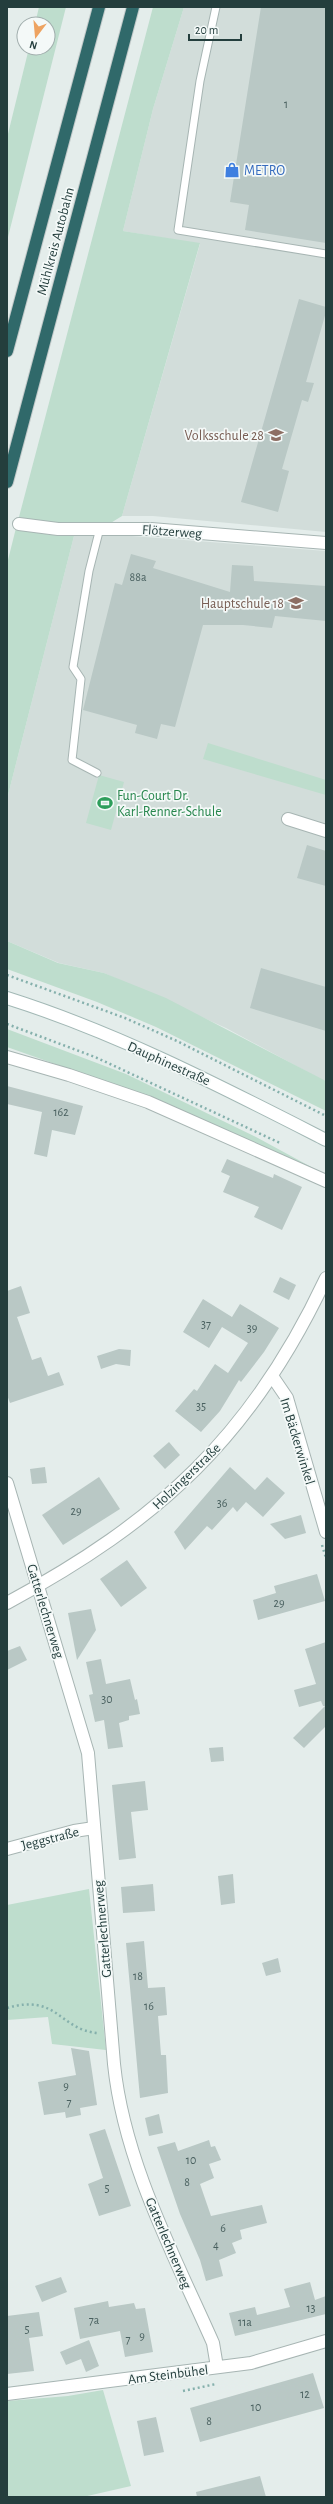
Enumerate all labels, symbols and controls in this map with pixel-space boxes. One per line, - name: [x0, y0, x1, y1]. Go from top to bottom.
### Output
- north arrow: [16, 16, 56, 56]
- scale bar: [189, 16, 241, 42]
- text: 20 m: [195, 24, 218, 36]
- text: N: [28, 39, 39, 51]
- house number: 1: [284, 98, 288, 110]
- shop icon: METRO: [223, 161, 241, 179]
- place label: METRO: [244, 164, 285, 178]
- street label: Mühlkreis Autobahn: [35, 186, 77, 297]
- school or university icon: Volksschule 28: [267, 426, 285, 444]
- place label: Volksschule 28: [185, 429, 264, 443]
- street label: Flötzerweg: [142, 523, 202, 541]
- house number: 88a: [130, 571, 147, 583]
- school or university icon: Hauptschule 18: [287, 594, 305, 612]
- place label: Hauptschule 18: [201, 597, 284, 611]
- place label: Fun-Court Dr. Karl-Renner-Schule: [117, 789, 222, 819]
- sports icon: Fun-Court Dr. Karl-Renner-Schule: [96, 794, 114, 812]
- street label: Dauphinestraße: [125, 1039, 212, 1088]
- house number: 162: [53, 1106, 69, 1118]
- house number: 37: [201, 1318, 211, 1330]
- house number: 39: [247, 1322, 258, 1334]
- street label: Im Bäckerwinkel: [277, 1396, 317, 1486]
- house number: 35: [196, 1400, 206, 1412]
- street label: Holzingerstraße: [150, 1441, 223, 1512]
- house number: 36: [217, 1497, 228, 1509]
- house number: 29: [70, 1505, 82, 1517]
- street label: Gatterlechnerweg: [24, 1563, 66, 1660]
- house number: 29: [273, 1597, 285, 1609]
- house number: 30: [101, 1693, 113, 1705]
- street label: Jeggstraße: [20, 1825, 80, 1853]
- street label: Gatterlechnerweg: [92, 1879, 114, 1978]
- house number: 18: [133, 1970, 143, 1982]
- house number: 16: [144, 2000, 154, 2012]
- house number: 9: [63, 2080, 69, 2092]
- house number: 7: [66, 2096, 72, 2108]
- house number: 10: [186, 2154, 196, 2166]
- house number: 8: [184, 2176, 190, 2188]
- house number: 5: [104, 2182, 110, 2194]
- street label: Gatterlechnerweg: [143, 2196, 194, 2291]
- house number: 6: [220, 2222, 226, 2234]
- house number: 4: [213, 2239, 219, 2251]
- house number: 13: [306, 2302, 316, 2314]
- house number: 7a: [89, 2314, 100, 2326]
- house number: 11a: [238, 2316, 252, 2328]
- house number: 5: [24, 2323, 30, 2335]
- house number: 9: [139, 2330, 145, 2342]
- house number: 7: [125, 2333, 131, 2345]
- street label: Am Steinbühel: [127, 2363, 209, 2387]
- house number: 12: [300, 2388, 310, 2400]
- house number: 10: [251, 2401, 261, 2413]
- house number: 8: [206, 2415, 212, 2427]

